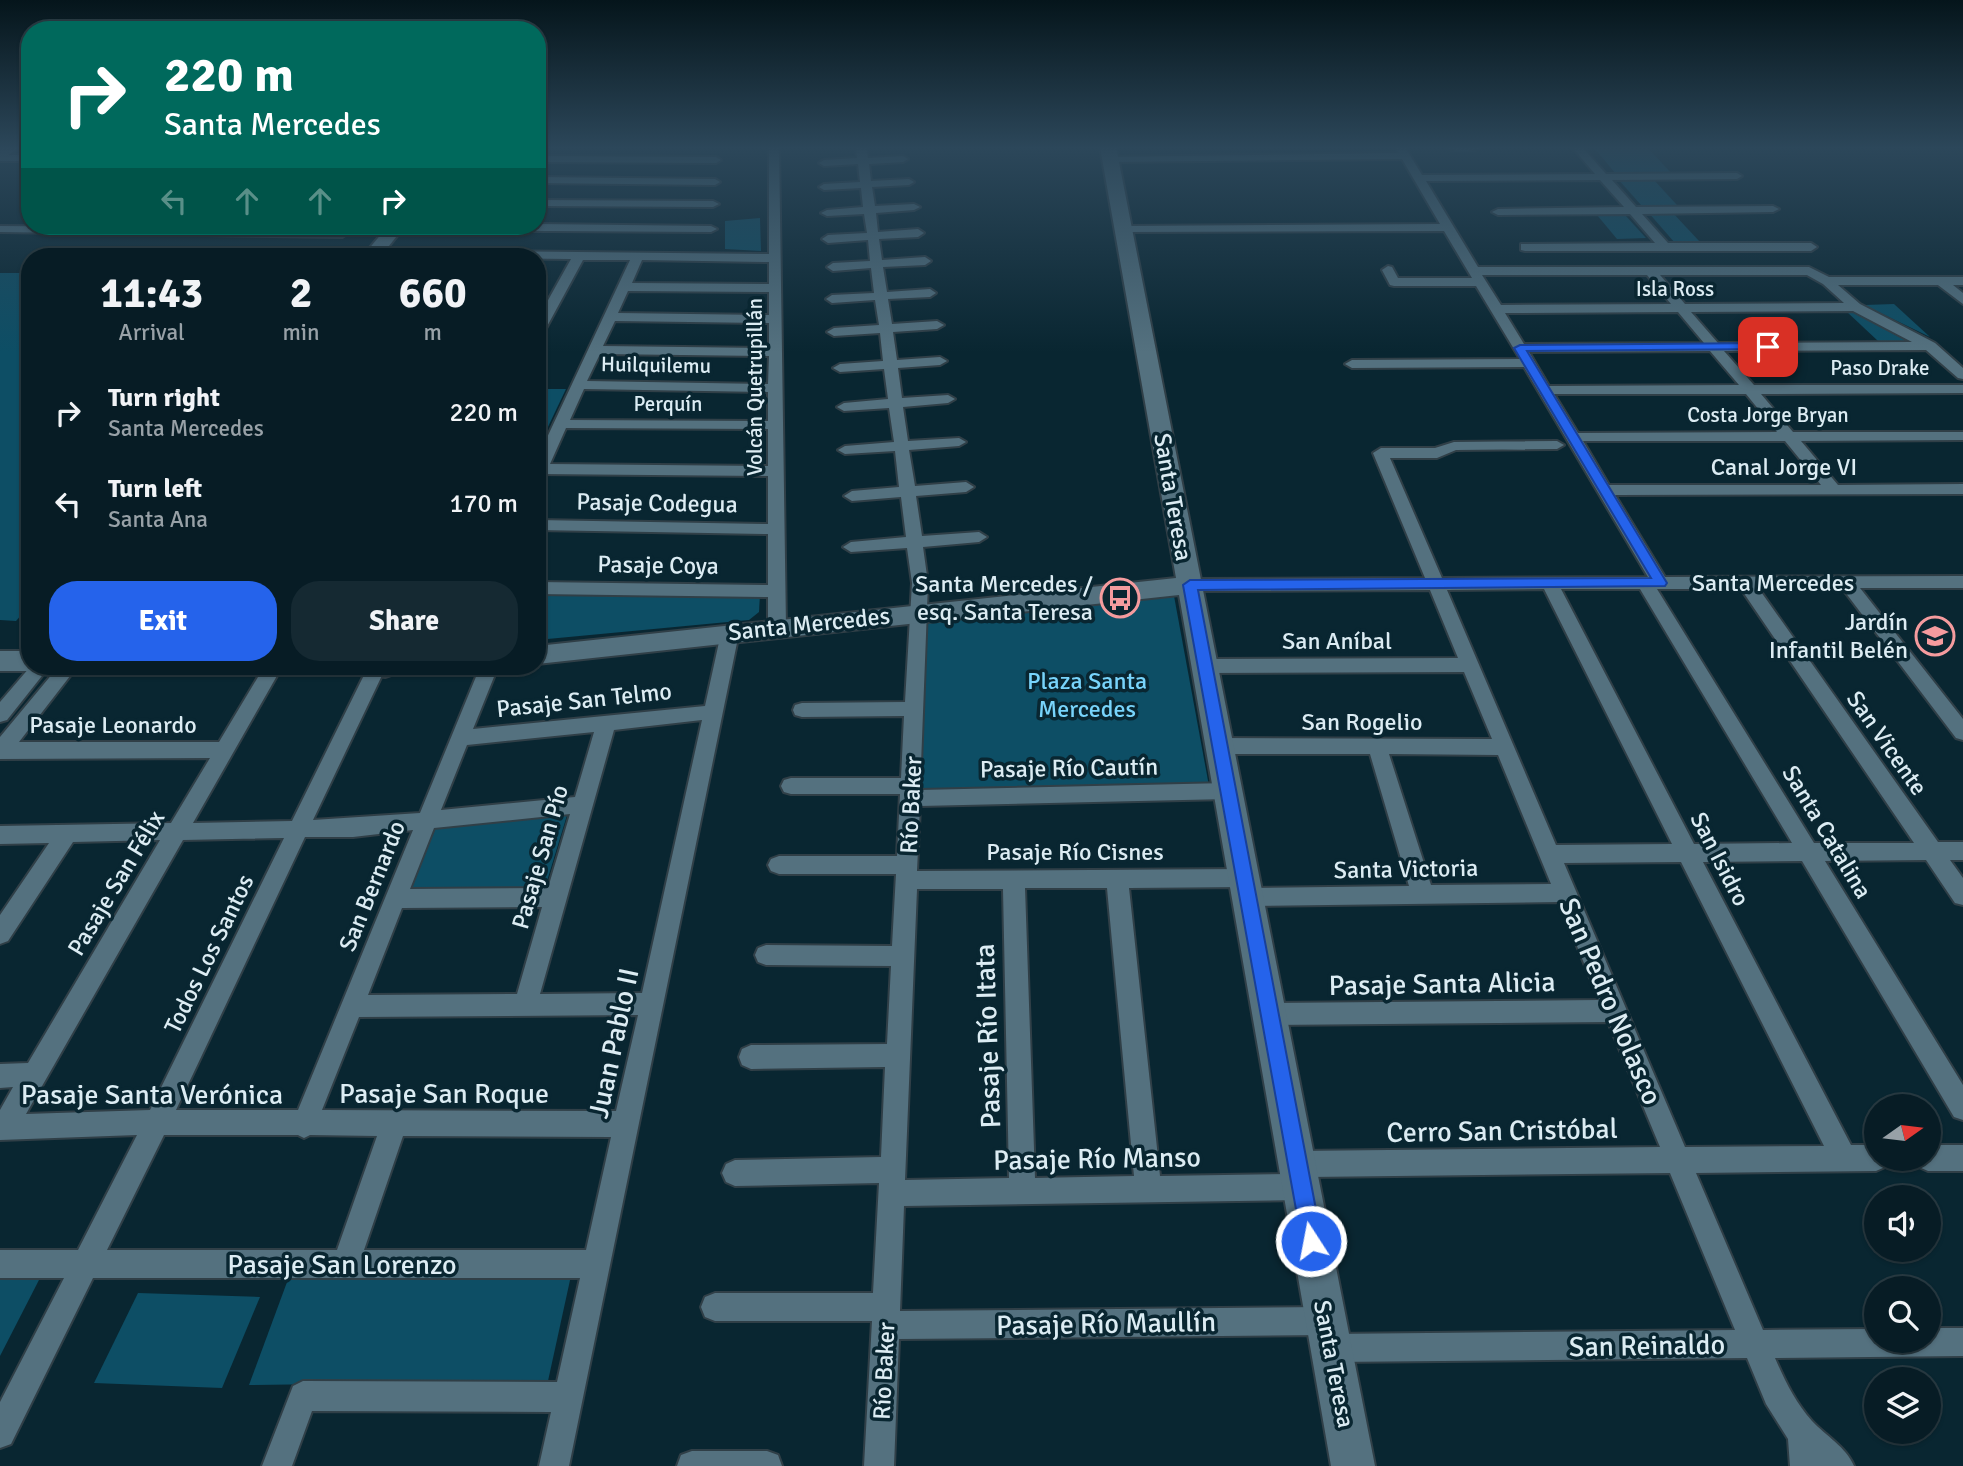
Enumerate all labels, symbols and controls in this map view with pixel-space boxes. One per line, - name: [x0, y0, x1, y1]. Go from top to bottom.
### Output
- text: 220 m: [164, 45, 294, 105]
- icon: right: [49, 49, 140, 140]
- text: Santa Mercedes: [164, 105, 381, 144]
- icon: left: [155, 182, 193, 220]
- icon: ahead: [228, 182, 266, 220]
- icon: ahead: [301, 182, 339, 220]
- icon: right: [374, 182, 412, 220]
- text: 11:43: [100, 268, 203, 319]
- text: 2: [290, 268, 312, 319]
- text: 660: [399, 268, 467, 319]
- street label: Isla Ross: [1636, 276, 1714, 302]
- street label: Volcán Quetrupillán: [742, 298, 768, 476]
- pin: [1738, 317, 1798, 377]
- text: Arrival: [119, 318, 185, 347]
- text: min: [282, 318, 320, 347]
- text: m: [424, 318, 442, 347]
- icon: arrive: [1749, 328, 1787, 366]
- street label: Huilquilemu: [601, 351, 711, 379]
- street label: Paso Drake: [1830, 355, 1930, 381]
- text: Turn right: [108, 382, 220, 414]
- street label: Perquín: [633, 391, 703, 417]
- icon: right: [49, 394, 87, 432]
- text: 220 m: [449, 397, 518, 429]
- street label: Costa Jorge Bryan: [1687, 402, 1849, 428]
- text: Santa Mercedes: [108, 414, 264, 443]
- street label: Santa Teresa: [1147, 431, 1199, 563]
- street label: Canal Jorge VI: [1711, 452, 1857, 482]
- text: Turn left: [108, 473, 202, 505]
- icon: left: [49, 485, 87, 523]
- street label: Pasaje Codegua: [576, 487, 738, 519]
- text: 170 m: [449, 488, 518, 520]
- text: Santa Ana: [108, 505, 208, 534]
- street label: Pasaje Coya: [597, 549, 719, 581]
- street label: Santa Mercedes: [1692, 568, 1854, 598]
- place label: Santa Mercedes / esq. Santa Teresa: [915, 569, 1093, 627]
- bus stop icon: Santa Mercedes / esq. Santa Teresa: [1099, 577, 1141, 619]
- button: Exit: [49, 581, 277, 661]
- button: Share: [291, 581, 518, 661]
- street label: Santa Mercedes: [727, 601, 891, 647]
- place label: Jardín Infantil Belén: [1769, 607, 1908, 665]
- school or university icon: Jardín Infantil Belén: [1914, 615, 1956, 657]
- street label: San Aníbal: [1282, 626, 1392, 656]
- park label: Plaza Santa Mercedes: [1027, 666, 1147, 724]
- street label: Pasaje San Telmo: [495, 676, 673, 724]
- street label: San Vicente: [1840, 685, 1934, 801]
- street label: San Rogelio: [1301, 707, 1423, 737]
- street label: Pasaje Leonardo: [29, 710, 197, 740]
- street label: Pasaje Río Cautín: [980, 751, 1158, 785]
- street label: Río Baker: [893, 755, 929, 855]
- street label: Santa Catalina: [1776, 760, 1878, 904]
- street label: Pasaje San Pío: [505, 782, 575, 932]
- street label: Pasaje San Félix: [61, 805, 171, 961]
- street label: San Isidro: [1684, 807, 1756, 911]
- street label: San Bernardo: [332, 816, 412, 956]
- street label: Pasaje Río Cisnes: [986, 837, 1164, 867]
- street label: Santa Victoria: [1333, 853, 1479, 885]
- street label: Todos Los Santos: [158, 870, 260, 1038]
- street label: San Pedro Nolasco: [1551, 893, 1669, 1110]
- street label: Pasaje Río Itata: [968, 943, 1008, 1129]
- street label: Juan Pablo II: [581, 965, 646, 1121]
- street label: Pasaje Santa Alicia: [1328, 965, 1556, 1003]
- street label: Pasaje San Roque: [339, 1077, 549, 1111]
- street label: Pasaje Santa Verónica: [21, 1078, 283, 1112]
- north arrow: [1864, 1094, 1941, 1171]
- map controls: [1864, 1094, 1941, 1444]
- street label: Cerro San Cristóbal: [1386, 1112, 1618, 1150]
- street label: Pasaje Río Manso: [993, 1140, 1201, 1178]
- button: sound: [1864, 1185, 1941, 1262]
- position arrow: [1274, 1204, 1348, 1278]
- street label: Pasaje San Lorenzo: [227, 1248, 457, 1282]
- button: search: [1864, 1276, 1941, 1353]
- street label: Santa Teresa: [1307, 1298, 1361, 1430]
- street label: Pasaje Río Maullín: [996, 1305, 1216, 1343]
- street label: Río Baker: [866, 1321, 902, 1421]
- street label: San Reinaldo: [1569, 1328, 1725, 1364]
- button: layers: [1864, 1367, 1941, 1444]

